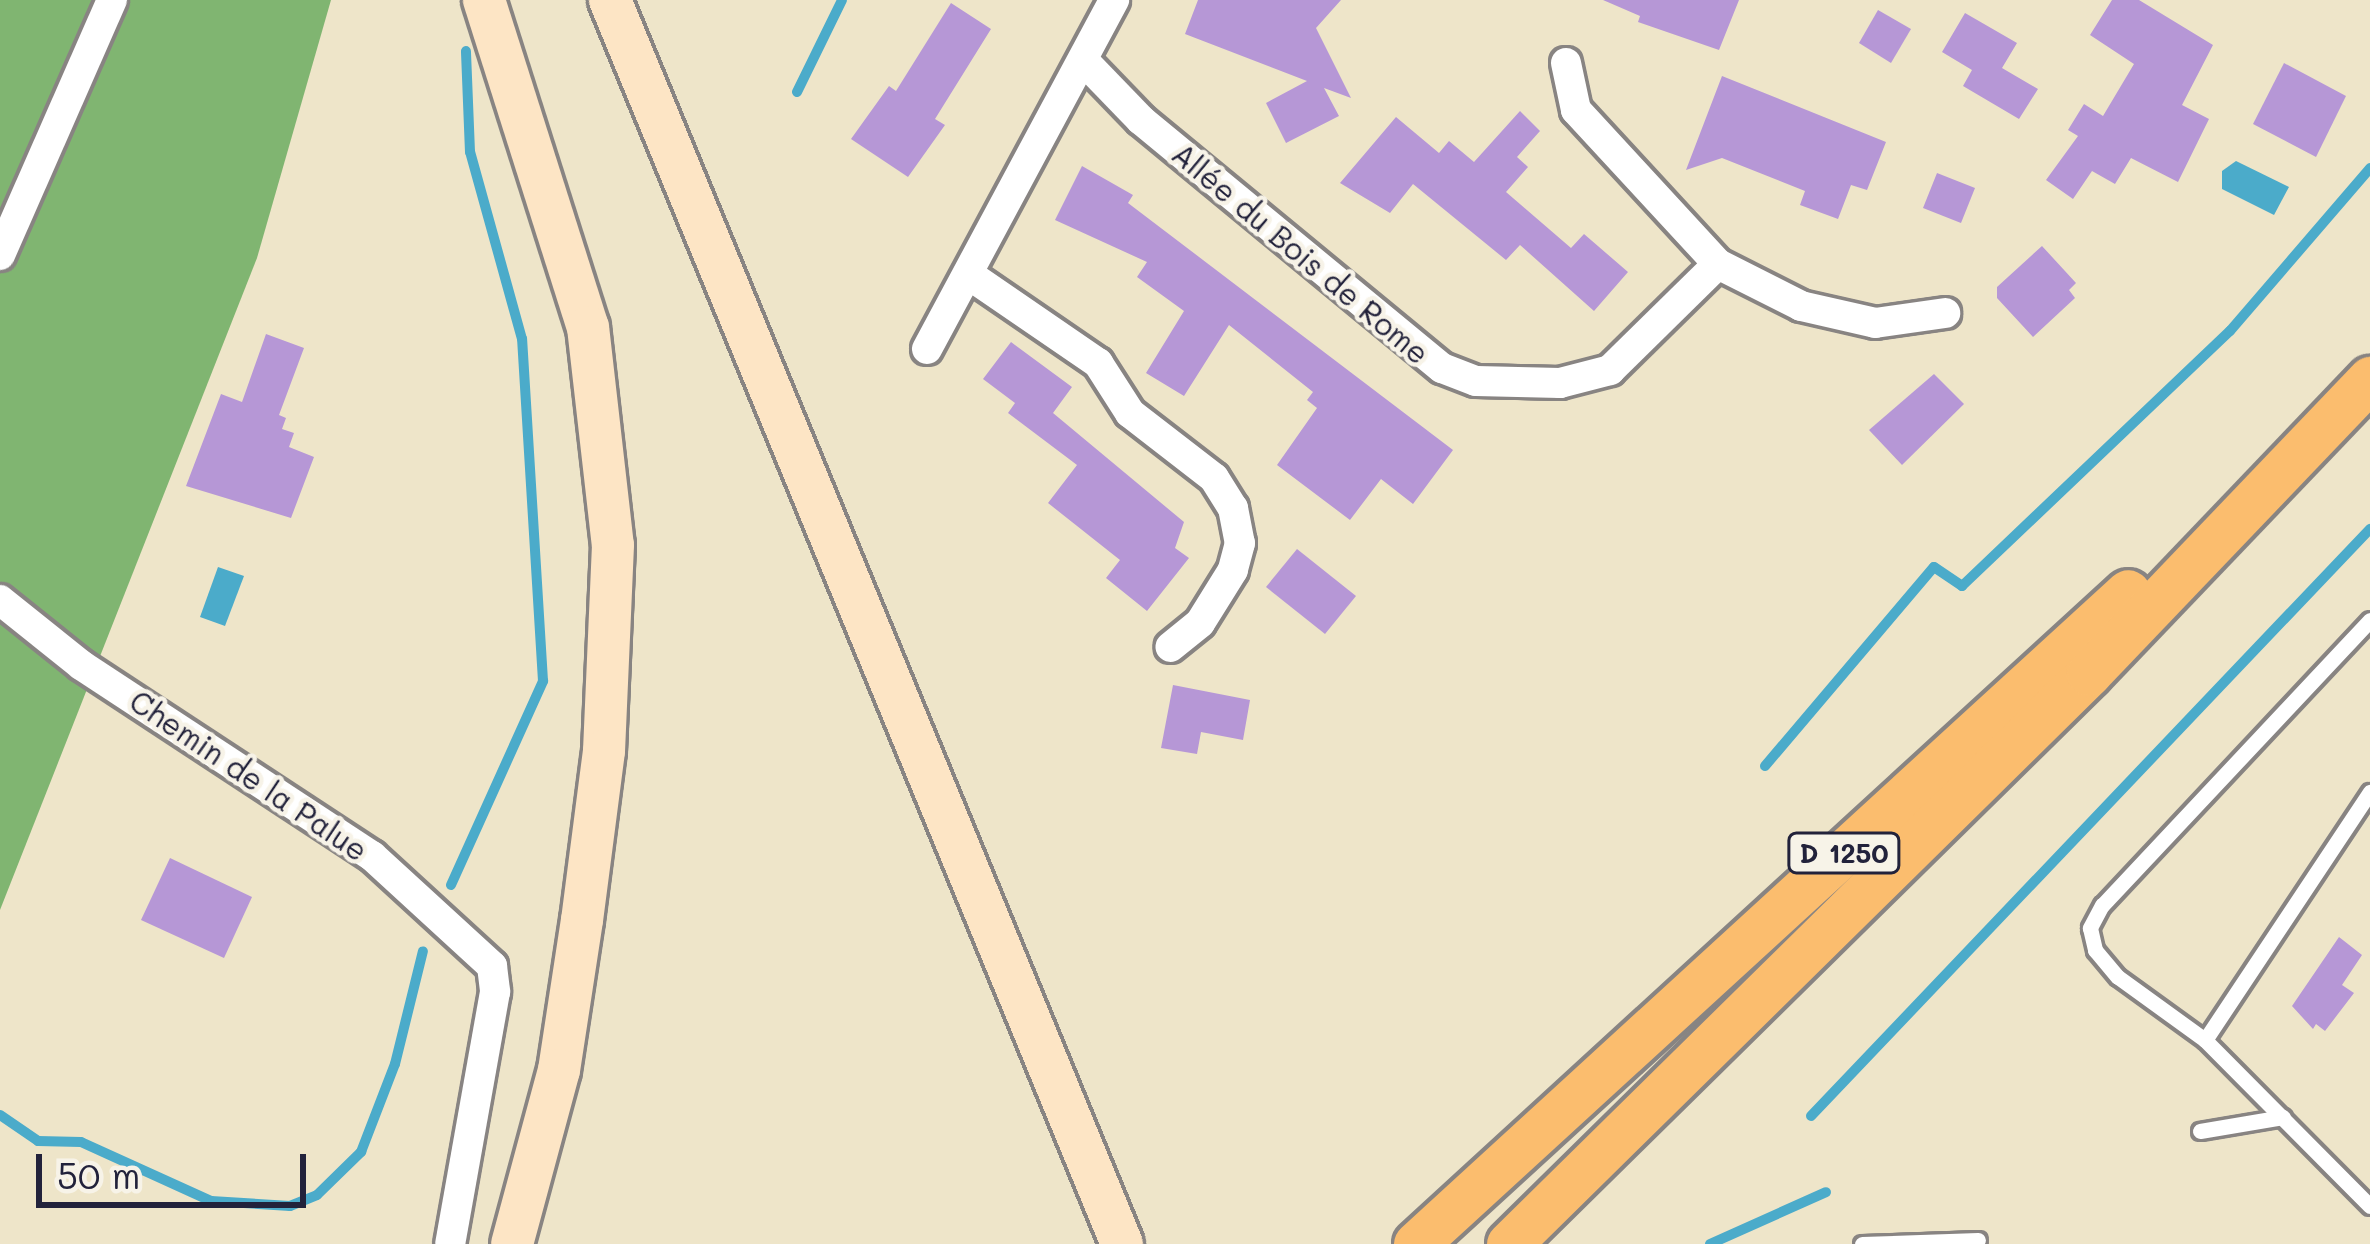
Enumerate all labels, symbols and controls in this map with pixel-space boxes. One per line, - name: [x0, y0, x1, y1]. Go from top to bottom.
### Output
- street label: Allée du Bois de Rome: [1165, 135, 1437, 371]
- street label: Chemin de la Palue: [123, 682, 375, 868]
- road number: D 1250: [1787, 832, 1901, 874]
- scale bar: [42, 1130, 312, 1204]
- text: 50 m: [57, 1151, 140, 1198]

